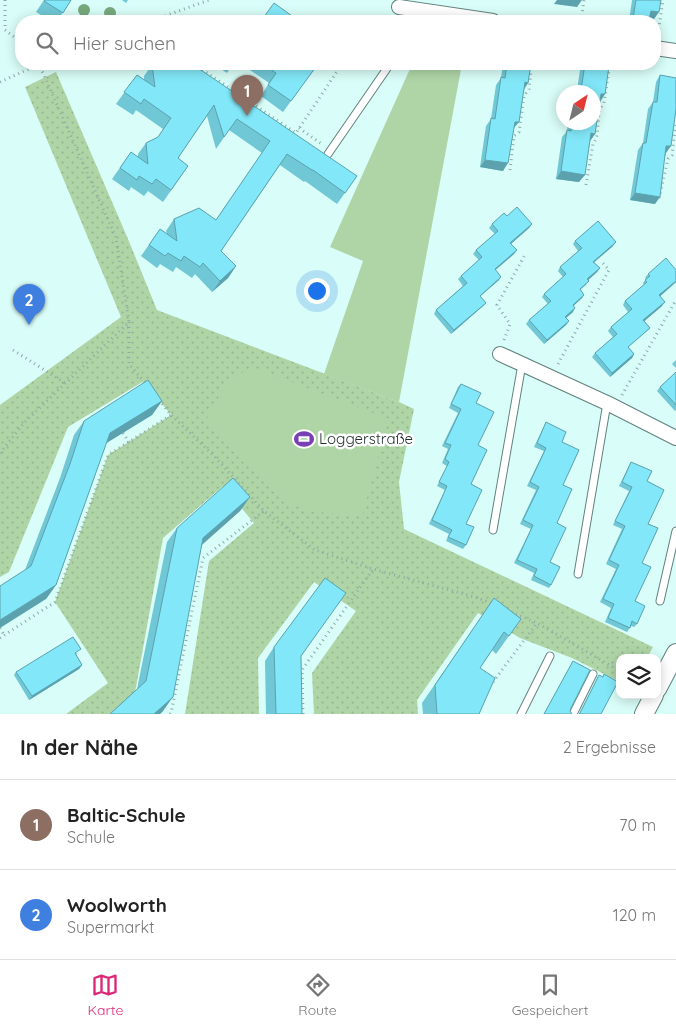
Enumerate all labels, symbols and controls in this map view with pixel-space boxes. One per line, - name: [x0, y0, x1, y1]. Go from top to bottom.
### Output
- search box: [15, 15, 661, 70]
- icon: search: [33, 29, 61, 57]
- text: Hier suchen: [73, 31, 176, 55]
- pin: 1: [231, 75, 263, 116]
- north arrow: [556, 85, 601, 130]
- your location: [304, 278, 330, 304]
- pin: 2: [13, 284, 45, 325]
- sports icon: Loggerstraße: [293, 428, 315, 450]
- place label: Loggerstraße: [319, 429, 413, 448]
- map controls: [616, 654, 661, 699]
- button: layers: [616, 654, 661, 699]
- text: In der Nähe: [20, 734, 138, 760]
- text: 2 Ergebnisse: [563, 737, 656, 757]
- text: Baltic-Schule: [67, 803, 186, 827]
- text: 1: [33, 815, 39, 835]
- text: 70 m: [619, 815, 656, 835]
- text: Schule: [67, 827, 115, 847]
- text: Woolworth: [67, 893, 167, 917]
- text: 2: [31, 905, 41, 925]
- text: 120 m: [613, 905, 656, 925]
- text: Supermarkt: [67, 917, 154, 937]
- tab: Karte: [87, 971, 123, 1019]
- tab: Route: [298, 971, 337, 1019]
- tab: Gespeichert: [512, 971, 588, 1019]

